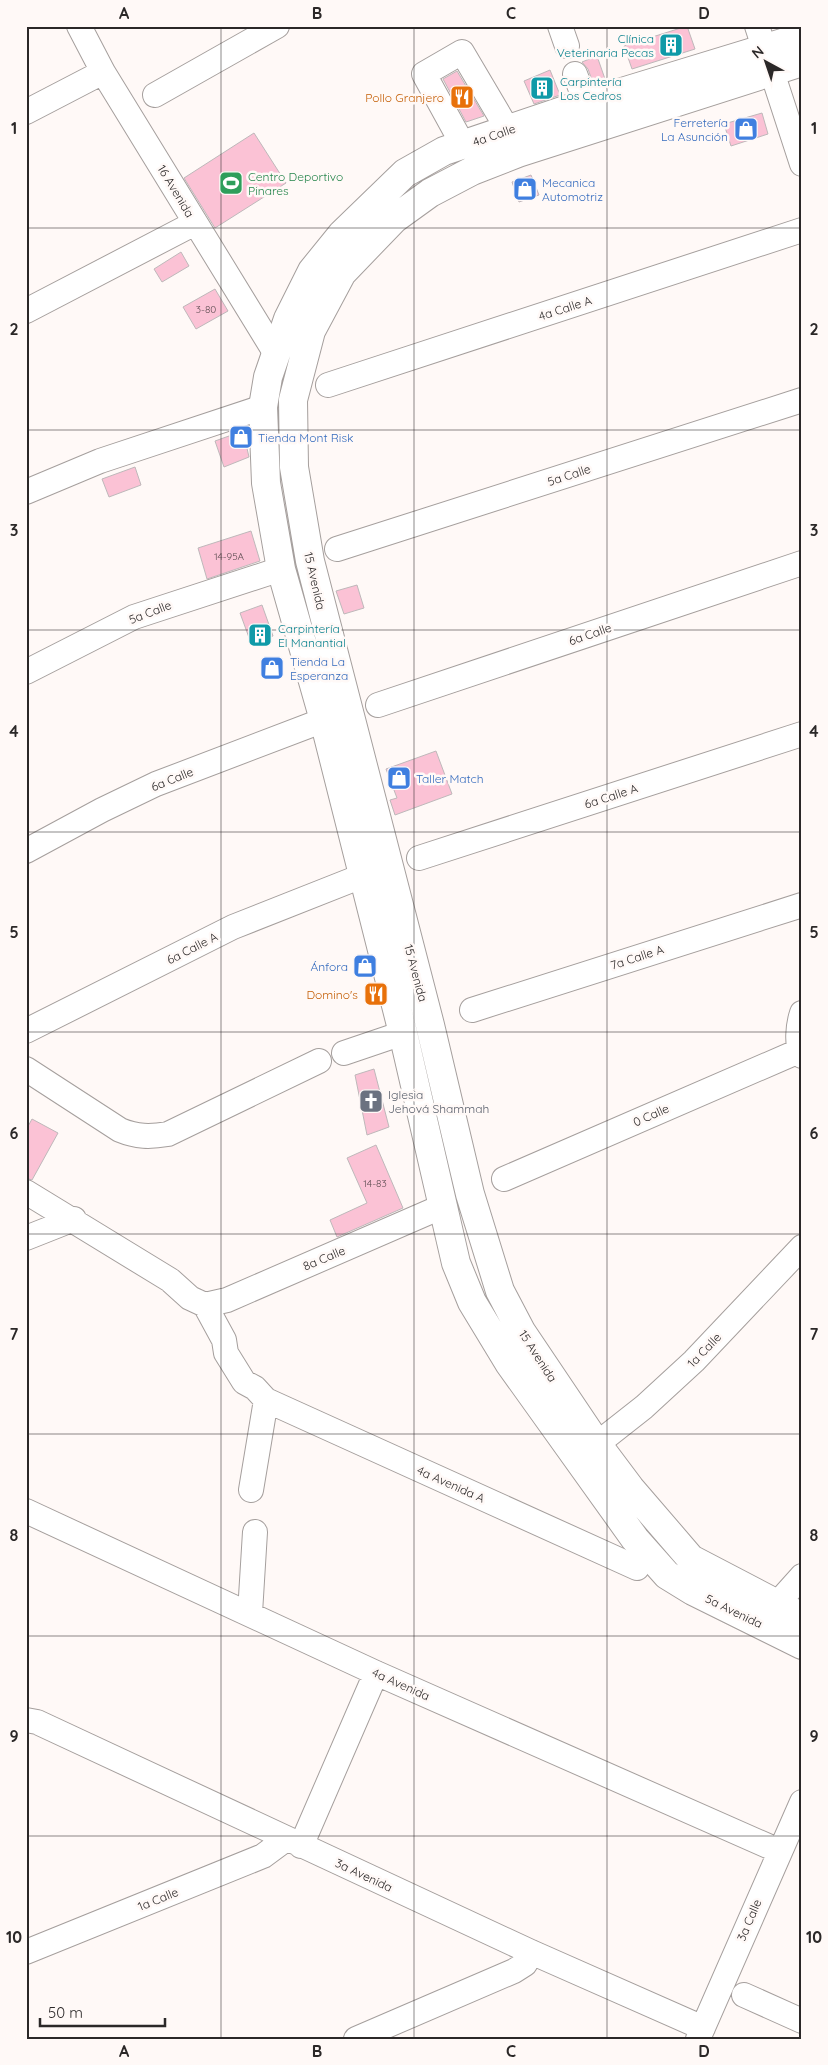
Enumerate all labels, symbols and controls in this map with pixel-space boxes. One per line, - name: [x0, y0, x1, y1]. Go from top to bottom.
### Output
- text: A: [119, 3, 130, 23]
- text: B: [312, 3, 322, 23]
- text: C: [506, 3, 516, 23]
- text: D: [698, 3, 710, 23]
- place label: Clínica Veterinaria Pecas: [557, 31, 654, 60]
- building icon: Clínica Veterinaria Pecas: [658, 32, 684, 58]
- north arrow: [740, 38, 790, 88]
- text: N: [748, 42, 767, 62]
- place label: Carpintería Los Cedros: [560, 74, 622, 103]
- building icon: Carpintería Los Cedros: [529, 75, 555, 101]
- restaurant icon: Pollo Granjero: [449, 84, 475, 110]
- place label: Pollo Granjero: [365, 90, 444, 105]
- place label: Ferretería La Asunción: [661, 115, 728, 144]
- shop icon: Ferretería La Asunción: [733, 116, 759, 142]
- text: 1: [11, 118, 17, 138]
- text: 1: [811, 118, 817, 138]
- street label: 4a Calle: [471, 121, 518, 149]
- street label: 16 Avenida: [154, 162, 198, 220]
- place label: Centro Deportivo Pinares: [248, 169, 343, 198]
- sports icon: Centro Deportivo Pinares: [218, 170, 244, 196]
- place label: Mecanica Automotriz: [542, 175, 603, 204]
- shop icon: Mecanica Automotriz: [512, 176, 538, 202]
- street label: 4a Calle A: [536, 292, 594, 324]
- house number: 3-80: [196, 303, 216, 316]
- text: 2: [9, 319, 19, 339]
- text: 2: [809, 319, 819, 339]
- shop icon: Tienda Mont Risk: [228, 424, 254, 450]
- place label: Tienda Mont Risk: [258, 430, 353, 445]
- street label: 5a Calle: [546, 461, 593, 489]
- text: 3: [10, 520, 18, 540]
- text: 3: [810, 520, 818, 540]
- house number: 14-95A: [214, 550, 245, 563]
- street label: 15 Avenida: [301, 551, 329, 611]
- street label: 5a Calle: [127, 597, 174, 627]
- street label: 6a Calle: [567, 620, 614, 648]
- place label: Carpintería El Manantial: [278, 621, 346, 650]
- building icon: Carpintería El Manantial: [247, 622, 273, 648]
- place label: Tienda La Esperanza: [290, 654, 348, 683]
- shop icon: Tienda La Esperanza: [259, 655, 285, 681]
- text: 4: [9, 721, 19, 741]
- text: 4: [809, 721, 819, 741]
- street label: 6a Calle: [149, 764, 196, 794]
- shop icon: Taller Match: [386, 765, 412, 791]
- place label: Taller Match: [416, 771, 484, 786]
- street label: 6a Calle A: [582, 780, 640, 812]
- text: 5: [9, 922, 19, 942]
- text: 5: [809, 922, 819, 942]
- street label: 6a Calle A: [164, 929, 220, 967]
- street label: 7a Calle A: [609, 941, 666, 973]
- street label: 15 Avenida: [401, 943, 431, 1003]
- shop icon: Ánfora: [352, 953, 378, 979]
- place label: Ánfora: [310, 959, 348, 974]
- restaurant icon: Domino's: [363, 981, 389, 1007]
- place label: Domino's: [306, 987, 358, 1002]
- place label: Iglesia Jehová Shammah: [388, 1087, 489, 1116]
- church icon: Iglesia Jehová Shammah: [358, 1088, 384, 1114]
- street label: 0 Calle: [631, 1100, 671, 1130]
- text: 6: [10, 1123, 19, 1143]
- text: 6: [810, 1123, 819, 1143]
- house number: 14-83: [363, 1177, 387, 1190]
- street label: 8a Calle: [301, 1242, 348, 1274]
- text: 7: [10, 1324, 19, 1344]
- text: 7: [810, 1324, 819, 1344]
- street label: 15 Avenida: [516, 1327, 560, 1385]
- street label: 1a Calle: [684, 1329, 724, 1370]
- street label: 4a Avenida A: [415, 1462, 487, 1506]
- text: 8: [10, 1525, 19, 1545]
- text: 8: [810, 1525, 819, 1545]
- street label: 5a Avenida: [703, 1591, 765, 1631]
- street label: 4a Avenida: [370, 1665, 432, 1703]
- text: 9: [9, 1726, 19, 1746]
- text: 9: [809, 1726, 819, 1746]
- street label: 3a Avenida: [333, 1855, 395, 1895]
- street label: 1a Calle: [136, 1884, 181, 1914]
- street label: 3a Calle: [733, 1897, 765, 1943]
- text: 10: [6, 1927, 22, 1947]
- text: 10: [806, 1927, 822, 1947]
- scale bar: [40, 1995, 165, 2027]
- text: 50 m: [48, 2003, 83, 2022]
- text: A: [119, 2041, 130, 2061]
- text: B: [312, 2041, 322, 2061]
- text: C: [506, 2041, 516, 2061]
- text: D: [698, 2041, 710, 2061]

